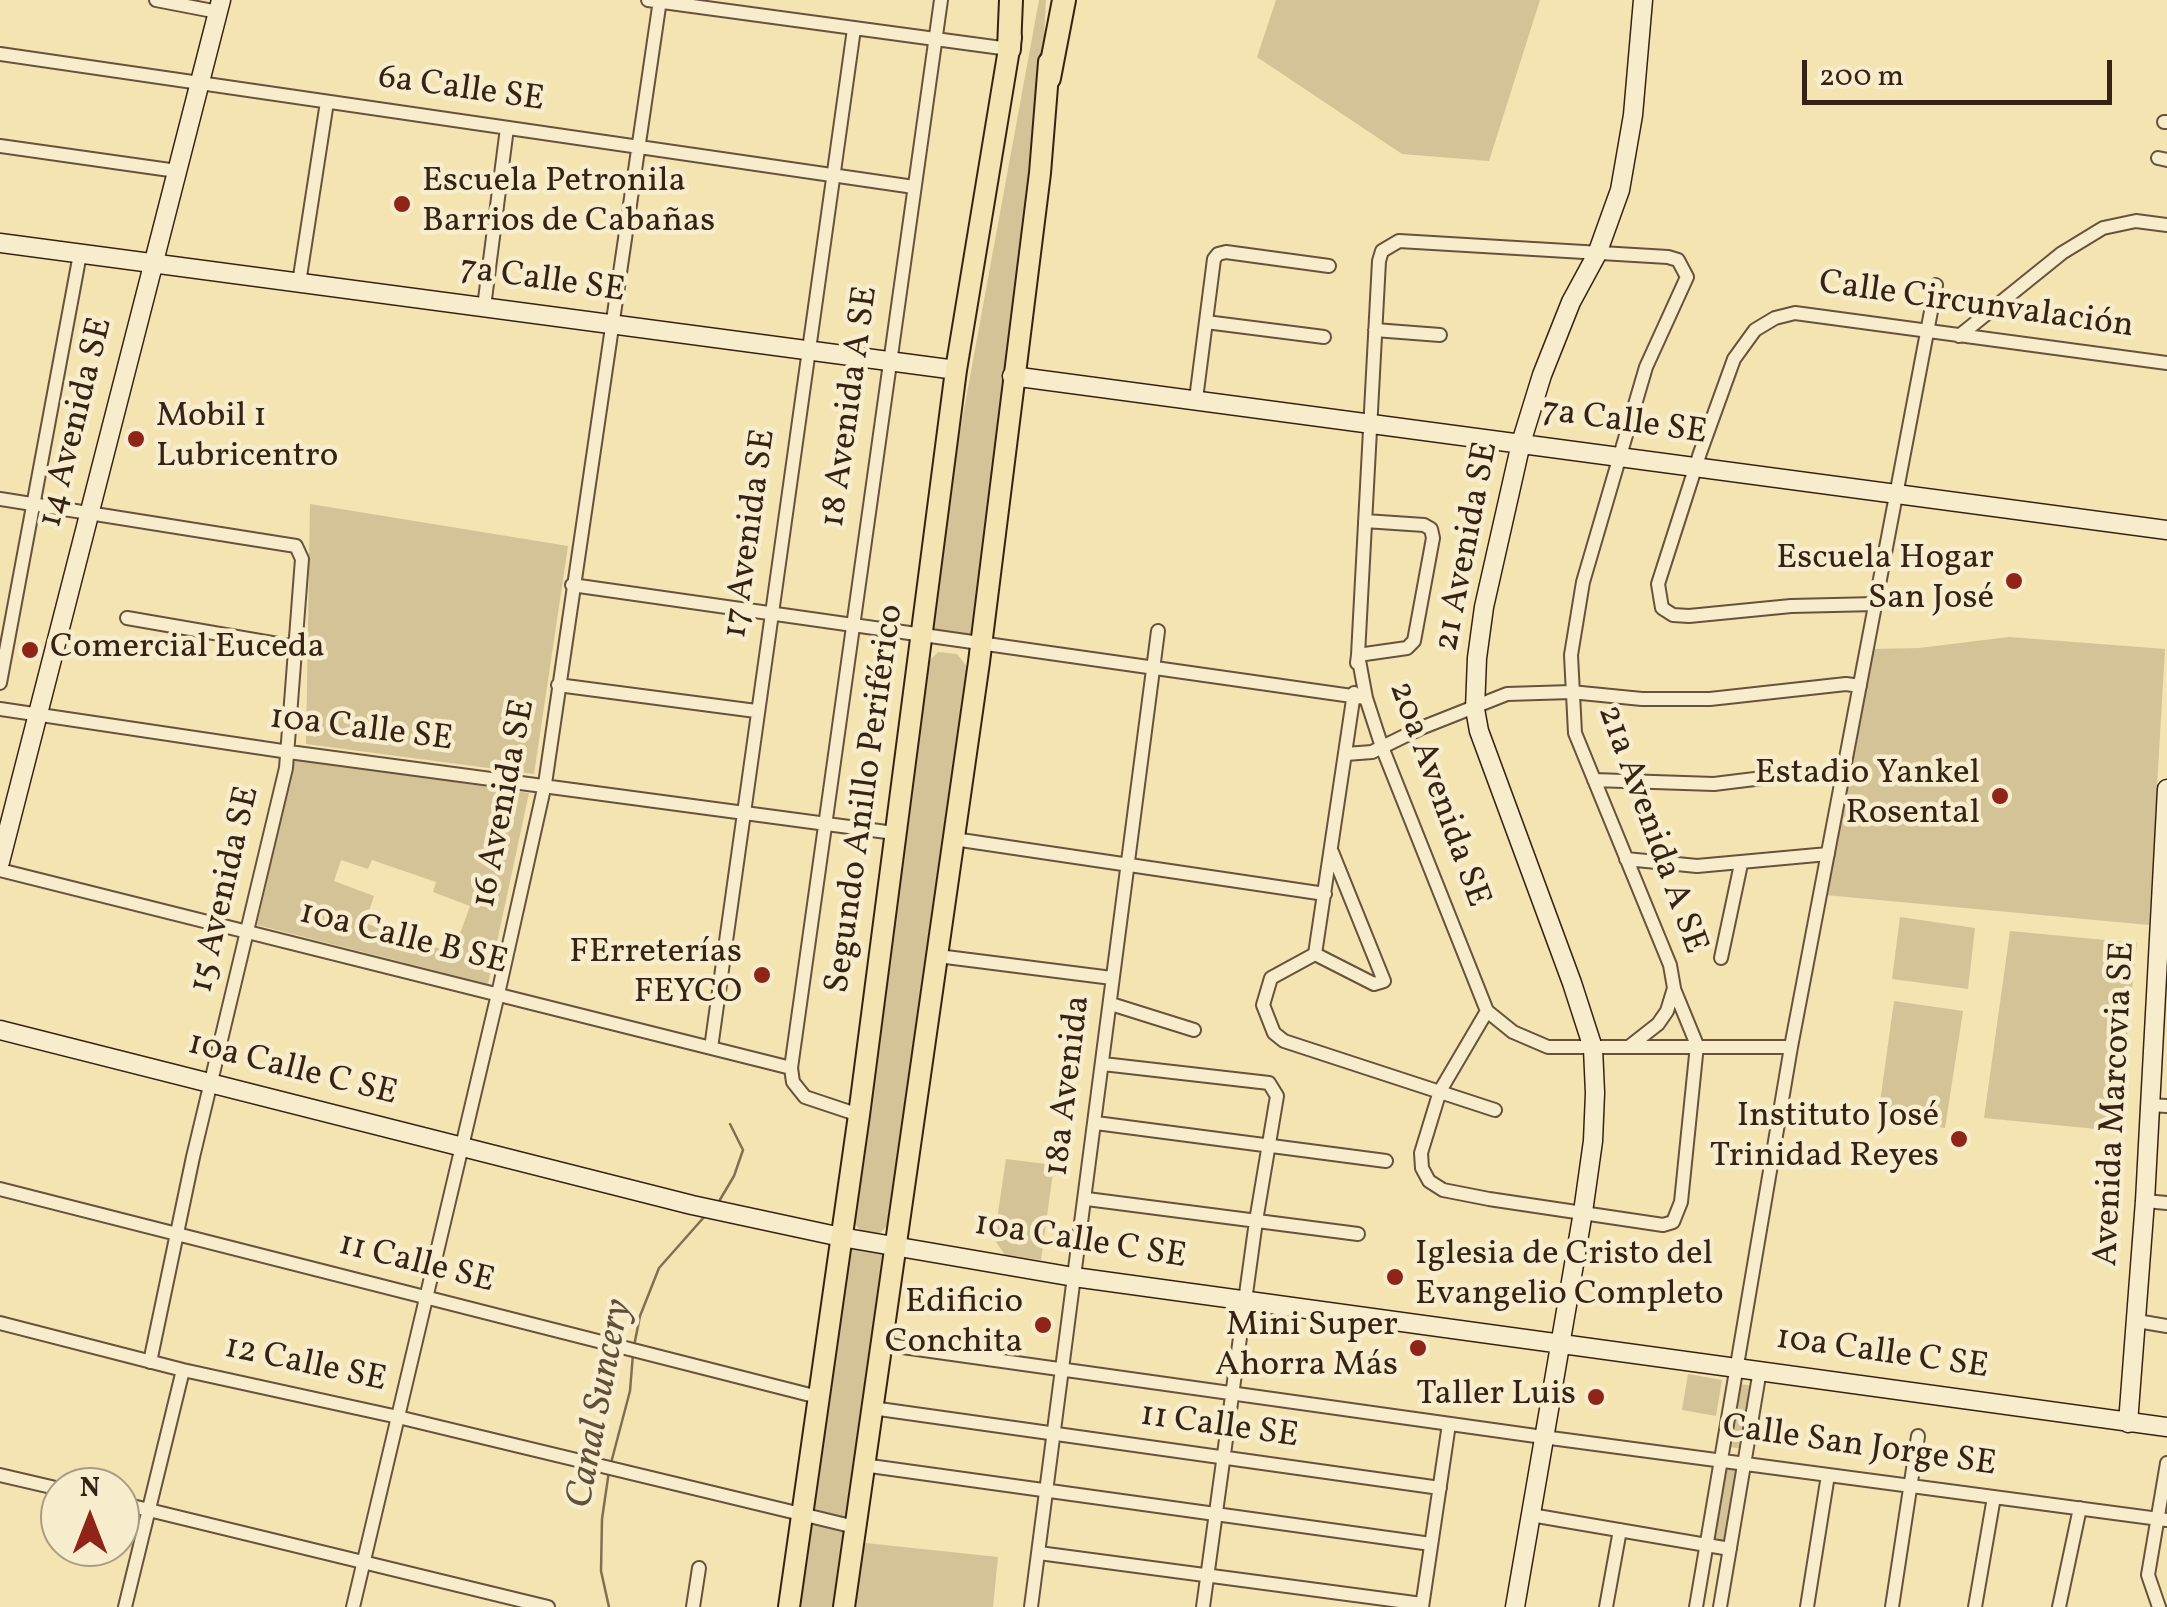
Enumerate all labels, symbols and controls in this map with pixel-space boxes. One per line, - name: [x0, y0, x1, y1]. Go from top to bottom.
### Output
- scale bar: [1807, 40, 2117, 102]
- text: 200 m: [1819, 56, 1904, 98]
- street label: 6a Calle SE: [375, 59, 547, 123]
- place label: Escuela Petronila Barrios de Cabañas: [422, 163, 715, 245]
- marker: Escuela Petronila Barrios de Cabañas: [391, 193, 413, 215]
- street label: 7a Calle SE: [457, 250, 627, 314]
- street label: Calle Circunvalación: [1816, 264, 2136, 350]
- street label: 18 Avenida A SE: [814, 284, 890, 530]
- street label: 14 Avenida SE: [32, 314, 124, 532]
- street label: 7a Calle SE: [1539, 392, 1709, 456]
- place label: Mobil 1 Lubricentro: [156, 398, 338, 480]
- street label: 17 Avenida SE: [717, 427, 787, 641]
- marker: Mobil 1 Lubricentro: [125, 428, 147, 450]
- street label: 21 Avenida SE: [1428, 439, 1510, 655]
- place label: Escuela Hogar San José: [1776, 540, 1994, 622]
- marker: Escuela Hogar San José: [2003, 570, 2025, 592]
- street label: Segundo Anillo Periférico: [819, 602, 915, 996]
- place label: Comercial Euceda: [50, 629, 325, 671]
- marker: Comercial Euceda: [19, 639, 41, 661]
- street label: 20a Avenida SE: [1377, 676, 1497, 914]
- street label: 16 Avenida SE: [465, 696, 547, 912]
- street label: 10a Calle SE: [267, 699, 455, 763]
- street label: 21a Avenida A SE: [1586, 700, 1714, 960]
- place label: Estadio Yankel Rosental: [1755, 755, 1980, 837]
- street label: 15 Avenida SE: [183, 783, 271, 997]
- marker: Estadio Yankel Rosental: [1989, 785, 2011, 807]
- street label: 10a Calle B SE: [295, 894, 511, 986]
- place label: FErreterías FEYCO: [569, 934, 742, 1016]
- street label: Avenida Marcovia SE: [2088, 940, 2146, 1268]
- marker: FErreterías FEYCO: [751, 964, 773, 986]
- street label: 18a Avenida: [1038, 993, 1102, 1179]
- street label: 10a Calle C SE: [183, 1025, 401, 1117]
- place label: Instituto José Trinidad Reyes: [1710, 1098, 1939, 1180]
- marker: Instituto José Trinidad Reyes: [1948, 1128, 1970, 1150]
- street label: 10a Calle C SE: [971, 1206, 1189, 1280]
- street label: 11 Calle SE: [334, 1225, 498, 1305]
- place label: Iglesia de Cristo del Evangelio Completo: [1415, 1236, 1724, 1318]
- marker: Iglesia de Cristo del Evangelio Completo: [1384, 1266, 1406, 1288]
- place label: Edificio Conchita: [885, 1284, 1023, 1366]
- water label: Canal Suncery: [559, 1296, 645, 1512]
- place label: Mini Super Ahorra Más: [1215, 1307, 1398, 1389]
- marker: Edificio Conchita: [1032, 1314, 1054, 1336]
- street label: 10a Calle C SE: [1773, 1319, 1991, 1391]
- street label: 12 Calle SE: [220, 1328, 390, 1404]
- marker: Mini Super Ahorra Más: [1407, 1337, 1429, 1359]
- place label: Taller Luis: [1416, 1376, 1576, 1418]
- marker: Taller Luis: [1585, 1386, 1607, 1408]
- street label: 11 Calle SE: [1137, 1396, 1301, 1460]
- street label: Calle San Jorge SE: [1719, 1408, 1999, 1488]
- north arrow: [40, 1467, 140, 1567]
- text: N: [80, 1469, 100, 1508]

